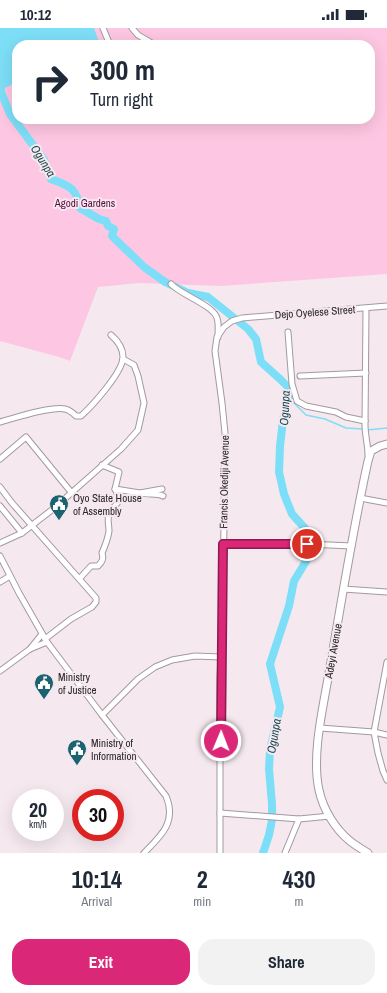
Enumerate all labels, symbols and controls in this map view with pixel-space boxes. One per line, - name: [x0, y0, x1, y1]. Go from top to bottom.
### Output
- text: 10:12: [20, 4, 51, 25]
- text: 300 m: [90, 51, 155, 89]
- icon: right: [24, 56, 76, 108]
- text: Turn right: [90, 87, 153, 112]
- water label: Ogunpa: [27, 142, 59, 181]
- park label: Agodi Gardens: [54, 196, 116, 210]
- street label: Dejo Oyelese Street: [274, 302, 356, 322]
- water label: Ogunpa: [276, 390, 294, 426]
- street label: Francis Okediji Avenue: [216, 435, 232, 529]
- place label: Oyo State House of Assembly: [73, 491, 142, 518]
- public building icon: Oyo State House of Assembly: [48, 493, 70, 521]
- pin: [290, 527, 324, 561]
- icon: arrive: [296, 533, 318, 555]
- street label: Adeyi Avenue: [321, 622, 345, 681]
- place label: Ministry of Justice: [58, 670, 97, 697]
- public building icon: Ministry of Justice: [33, 672, 55, 700]
- water label: Ogunpa: [263, 717, 285, 755]
- position arrow: [200, 720, 242, 762]
- place label: Ministry of Information: [91, 736, 137, 763]
- public building icon: Ministry of Information: [66, 738, 88, 766]
- speed limit sign: 30: [72, 789, 124, 841]
- text: 20: [29, 796, 47, 823]
- text: km/h: [29, 818, 47, 831]
- text: 10:14: [72, 863, 122, 895]
- text: 2: [197, 863, 208, 895]
- text: 430: [283, 863, 315, 895]
- text: Arrival: [81, 893, 112, 910]
- text: min: [193, 893, 211, 910]
- text: m: [295, 893, 303, 910]
- button: Exit: [12, 939, 190, 985]
- button: Share: [198, 939, 375, 985]

